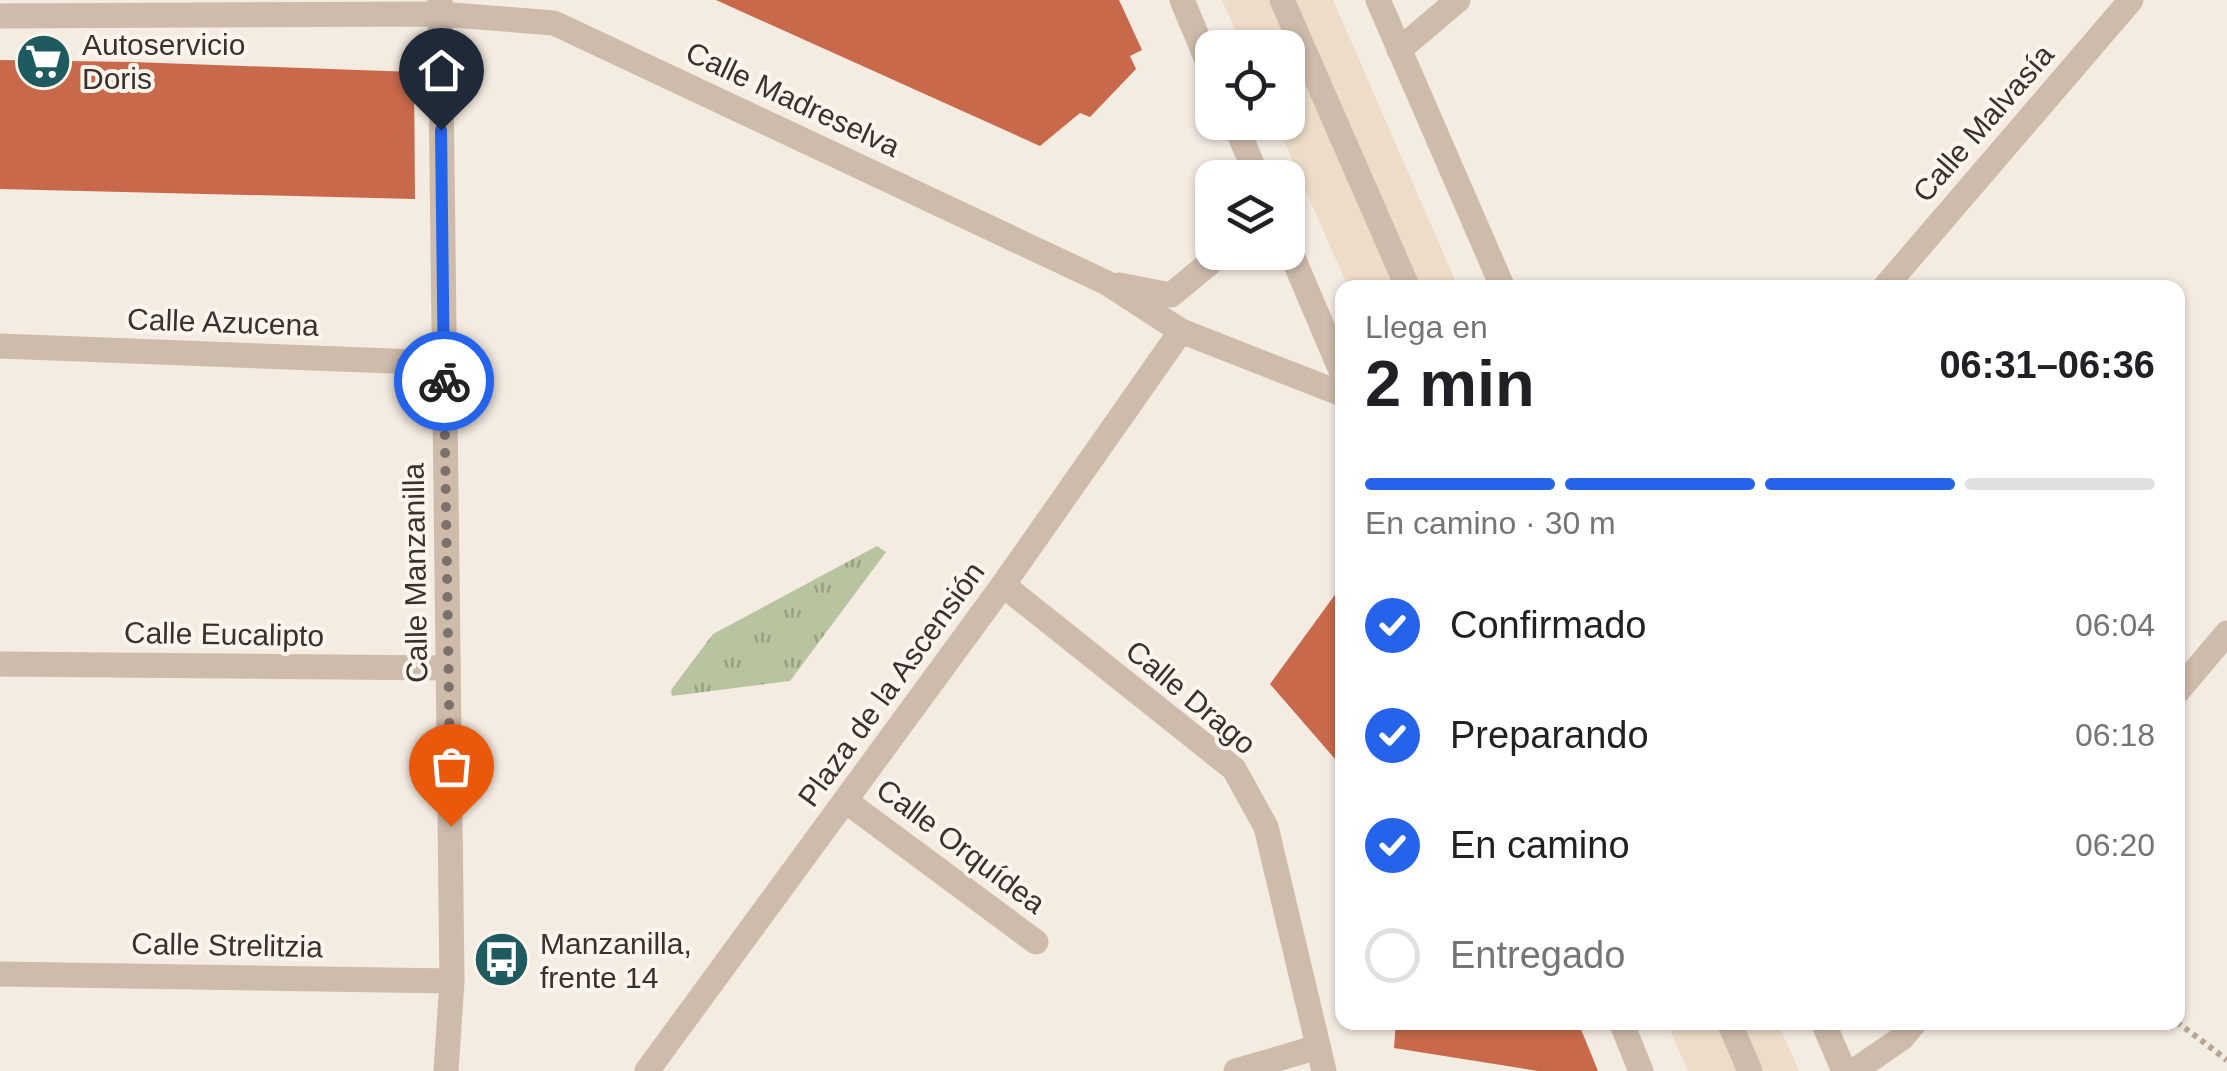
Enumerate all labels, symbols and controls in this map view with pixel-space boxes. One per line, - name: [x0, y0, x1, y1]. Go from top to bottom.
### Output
- place label: Autoservicio Doris: [82, 28, 245, 95]
- pin: [399, 28, 484, 131]
- map controls: [1195, 30, 1305, 270]
- button: locate: [1195, 30, 1305, 140]
- supermarket icon: Autoservicio Doris: [13, 31, 73, 91]
- street label: Calle Madreselva: [681, 35, 905, 163]
- street label: Calle Malvasía: [1906, 38, 2060, 208]
- icon: home: [414, 43, 469, 98]
- button: layers: [1195, 160, 1305, 270]
- street label: Calle Azucena: [127, 302, 320, 342]
- text: Llega en: [1365, 309, 1488, 345]
- courier: [394, 331, 494, 431]
- text: 06:31–06:36: [1939, 344, 2155, 386]
- text: 2 min: [1365, 347, 1535, 420]
- icon: bike: [417, 354, 472, 409]
- street label: Calle Manzanilla: [397, 462, 433, 683]
- text: En camino · 30 m: [1365, 505, 1616, 541]
- street label: Plaza de la Ascensión: [791, 556, 991, 812]
- icon: check: [1365, 598, 1420, 653]
- text: Confirmado: [1450, 604, 1646, 646]
- text: 06:04: [2075, 607, 2155, 643]
- street label: Calle Eucalipto: [124, 616, 324, 652]
- street label: Calle Drago: [1120, 633, 1262, 761]
- icon: check: [1365, 708, 1420, 763]
- text: Preparando: [1450, 714, 1649, 756]
- text: 06:18: [2075, 717, 2155, 753]
- pin: [409, 724, 494, 827]
- icon: bag: [424, 739, 479, 794]
- street label: Calle Orquídea: [870, 772, 1052, 920]
- icon: check: [1365, 818, 1420, 873]
- text: En camino: [1450, 824, 1630, 866]
- text: 06:20: [2075, 827, 2155, 863]
- street label: Calle Strelitzia: [131, 927, 323, 963]
- place label: Manzanilla, frente 14: [540, 927, 692, 994]
- bus stop icon: Manzanilla, frente 14: [471, 930, 531, 990]
- text: Entregado: [1450, 934, 1625, 976]

